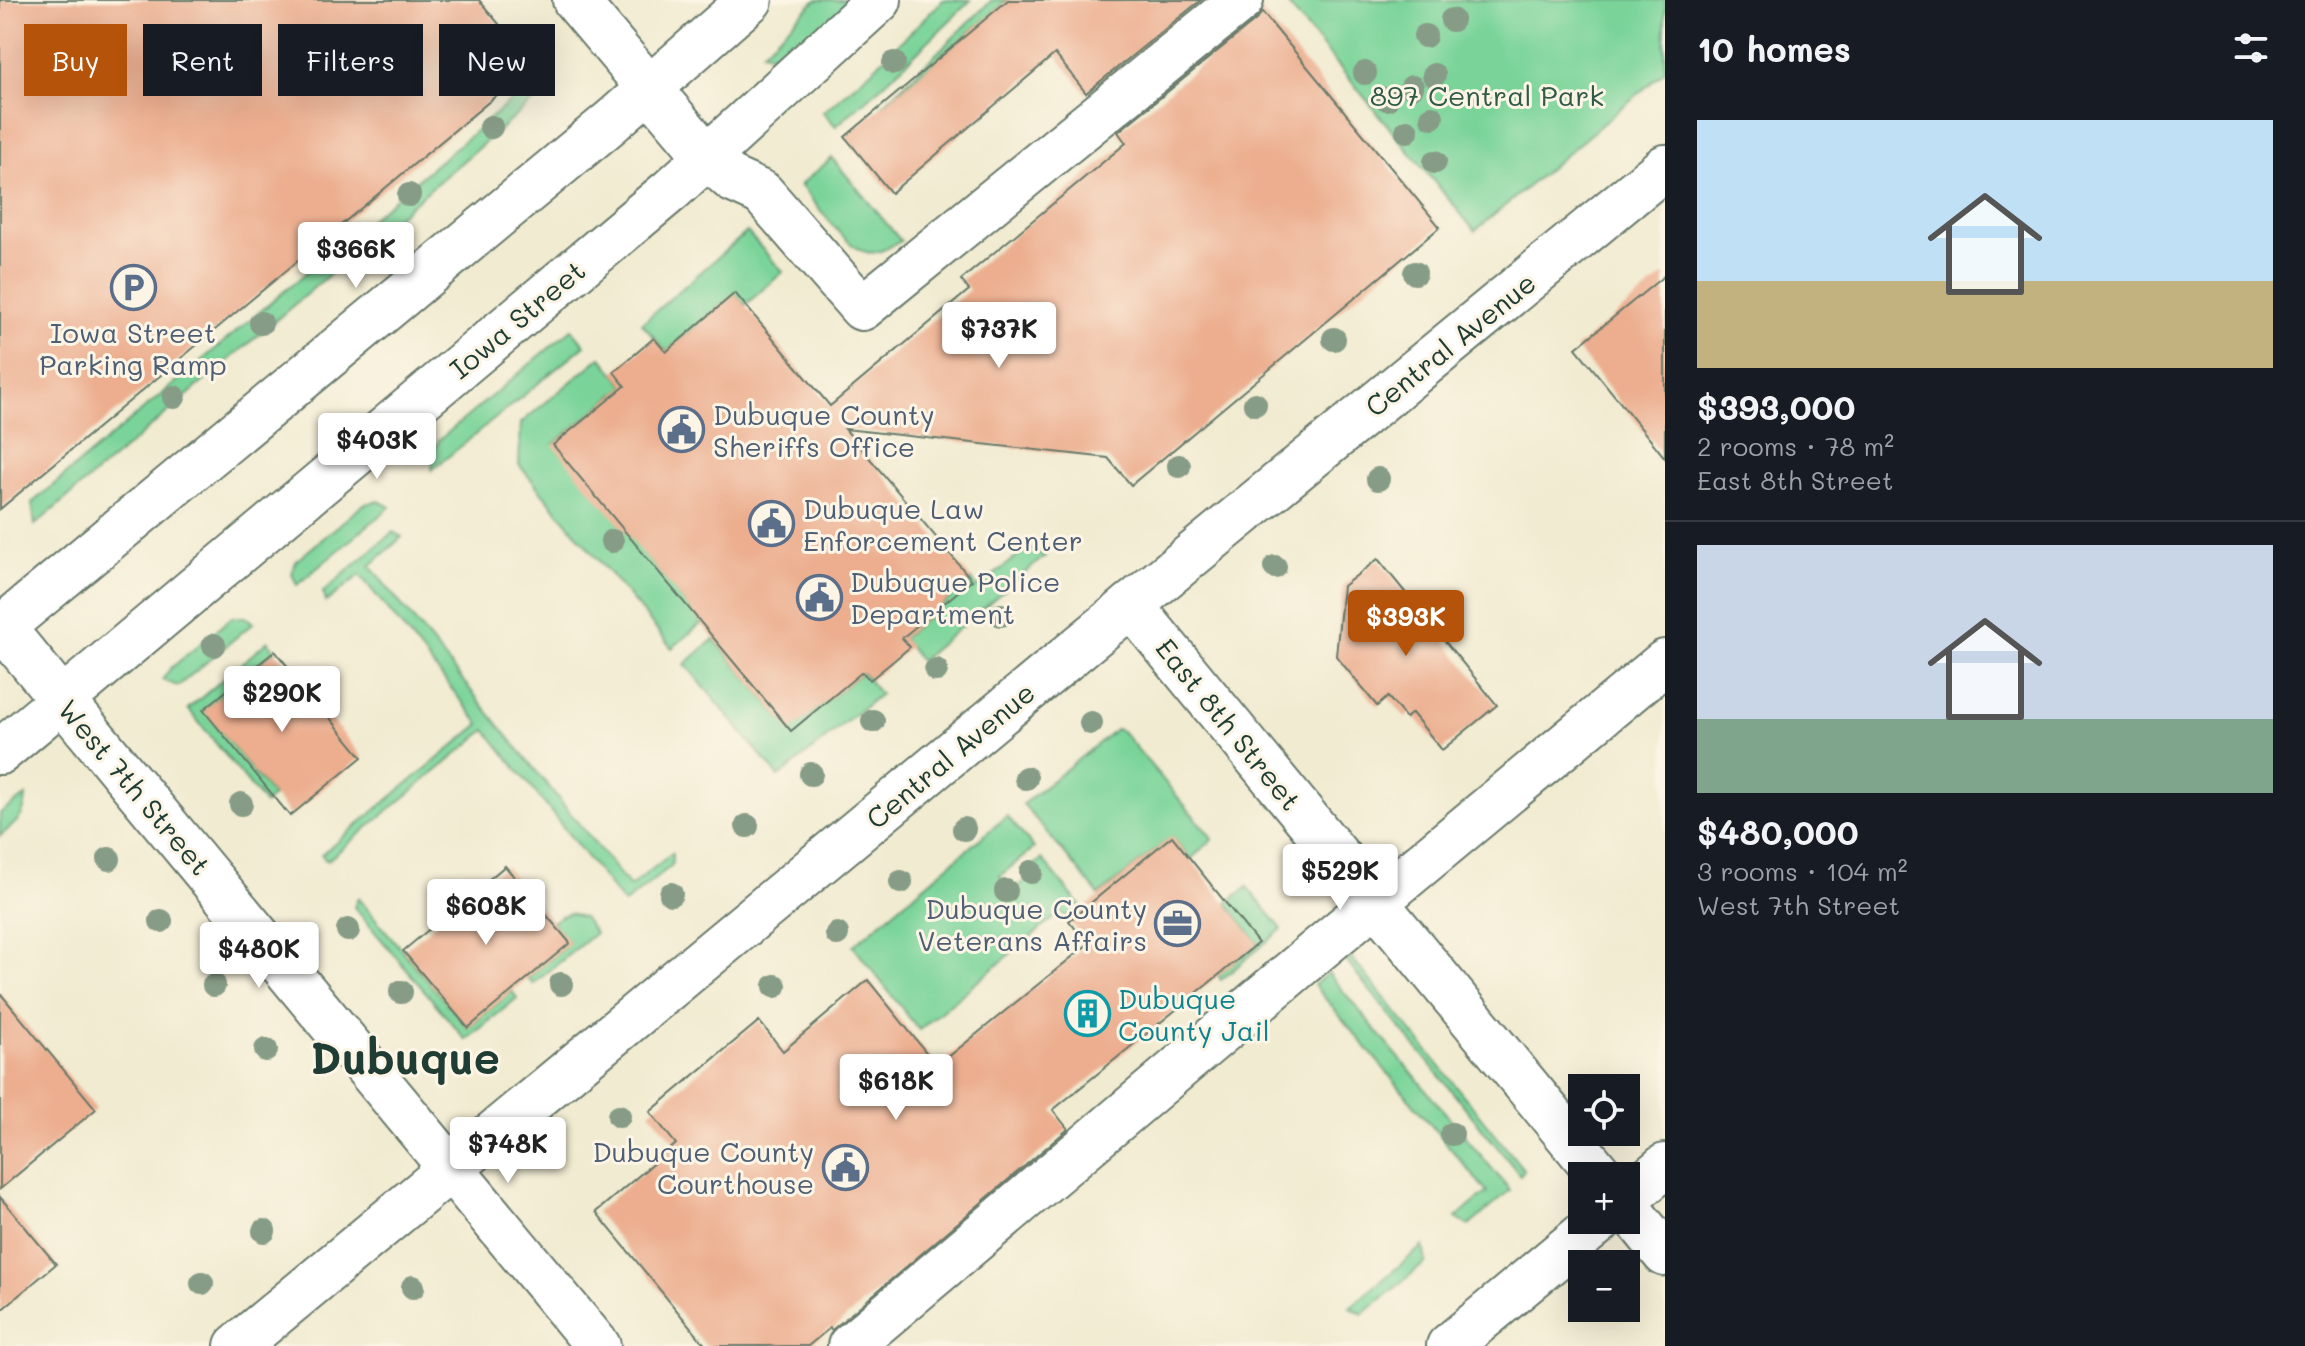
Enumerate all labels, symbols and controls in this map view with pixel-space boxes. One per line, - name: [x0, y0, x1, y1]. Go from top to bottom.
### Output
- chip: Buy: [24, 24, 127, 96]
- chip: Rent: [143, 24, 262, 96]
- chip: Filters: [278, 24, 423, 96]
- chip: New: [439, 24, 555, 96]
- text: 10 homes: [1697, 26, 1851, 71]
- icon: filters: [2229, 26, 2273, 70]
- park label: 897 Central Park: [1370, 77, 1604, 113]
- icon: home: [1913, 172, 2057, 316]
- pin: $366K: [300, 222, 412, 290]
- text: $366K: [316, 231, 396, 265]
- street label: Iowa Street: [442, 252, 592, 386]
- parking icon: Iowa Street Parking Ramp: [109, 263, 157, 311]
- street label: Central Avenue: [1357, 264, 1543, 424]
- pin: $737K: [943, 302, 1055, 370]
- text: $737K: [960, 311, 1038, 345]
- place label: Iowa Street Parking Ramp: [39, 314, 227, 382]
- text: $393,000: [1697, 384, 1855, 429]
- place label: Dubuque County Sheriffs Office: [713, 396, 935, 464]
- public building icon: Dubuque County Sheriffs Office: [658, 406, 706, 454]
- pin: $403K: [321, 413, 433, 481]
- text: $403K: [336, 422, 418, 456]
- text: 2 rooms · 78 m²: [1697, 429, 1894, 463]
- text: East 8th Street: [1697, 463, 1893, 497]
- place label: Dubuque Law Enforcement Center: [803, 490, 1083, 558]
- public building icon: Dubuque Law Enforcement Center: [748, 500, 796, 548]
- place label: Dubuque Police Department: [850, 563, 1060, 631]
- public building icon: Dubuque Police Department: [795, 573, 843, 621]
- pin: $393K: [1350, 590, 1462, 658]
- icon: home: [1913, 597, 2057, 741]
- text: $393K: [1366, 599, 1446, 633]
- street label: East 8th Street: [1148, 630, 1310, 818]
- pin: $290K: [226, 666, 338, 734]
- street label: Central Avenue: [858, 674, 1042, 836]
- text: $290K: [242, 675, 322, 709]
- street label: West 7th Street: [51, 692, 219, 882]
- text: $480,000: [1697, 809, 1859, 854]
- pin: $529K: [1284, 844, 1396, 912]
- text: $529K: [1301, 853, 1379, 887]
- text: 3 rooms · 104 m²: [1697, 854, 1908, 888]
- pin: $608K: [430, 879, 542, 947]
- text: $608K: [445, 888, 527, 922]
- text: West 7th Street: [1697, 888, 1900, 922]
- place label: Dubuque County Veterans Affairs: [918, 890, 1147, 958]
- office icon: Dubuque County Veterans Affairs: [1154, 900, 1202, 948]
- pin: $480K: [203, 922, 315, 990]
- text: $480K: [218, 931, 300, 965]
- place label: Dubuque County Jail: [1118, 980, 1270, 1048]
- building icon: Dubuque County Jail: [1063, 990, 1111, 1038]
- district label: Dubuque: [310, 1028, 500, 1085]
- pin: $618K: [840, 1054, 952, 1122]
- text: $618K: [858, 1063, 934, 1097]
- map controls: [1568, 1074, 1640, 1322]
- button: locate: [1568, 1074, 1640, 1146]
- pin: $748K: [452, 1117, 564, 1185]
- text: $748K: [468, 1126, 548, 1160]
- place label: Dubuque County Courthouse: [592, 1133, 814, 1201]
- public building icon: Dubuque County Courthouse: [821, 1143, 869, 1191]
- button: +: [1568, 1162, 1640, 1234]
- button: −: [1568, 1250, 1640, 1322]

